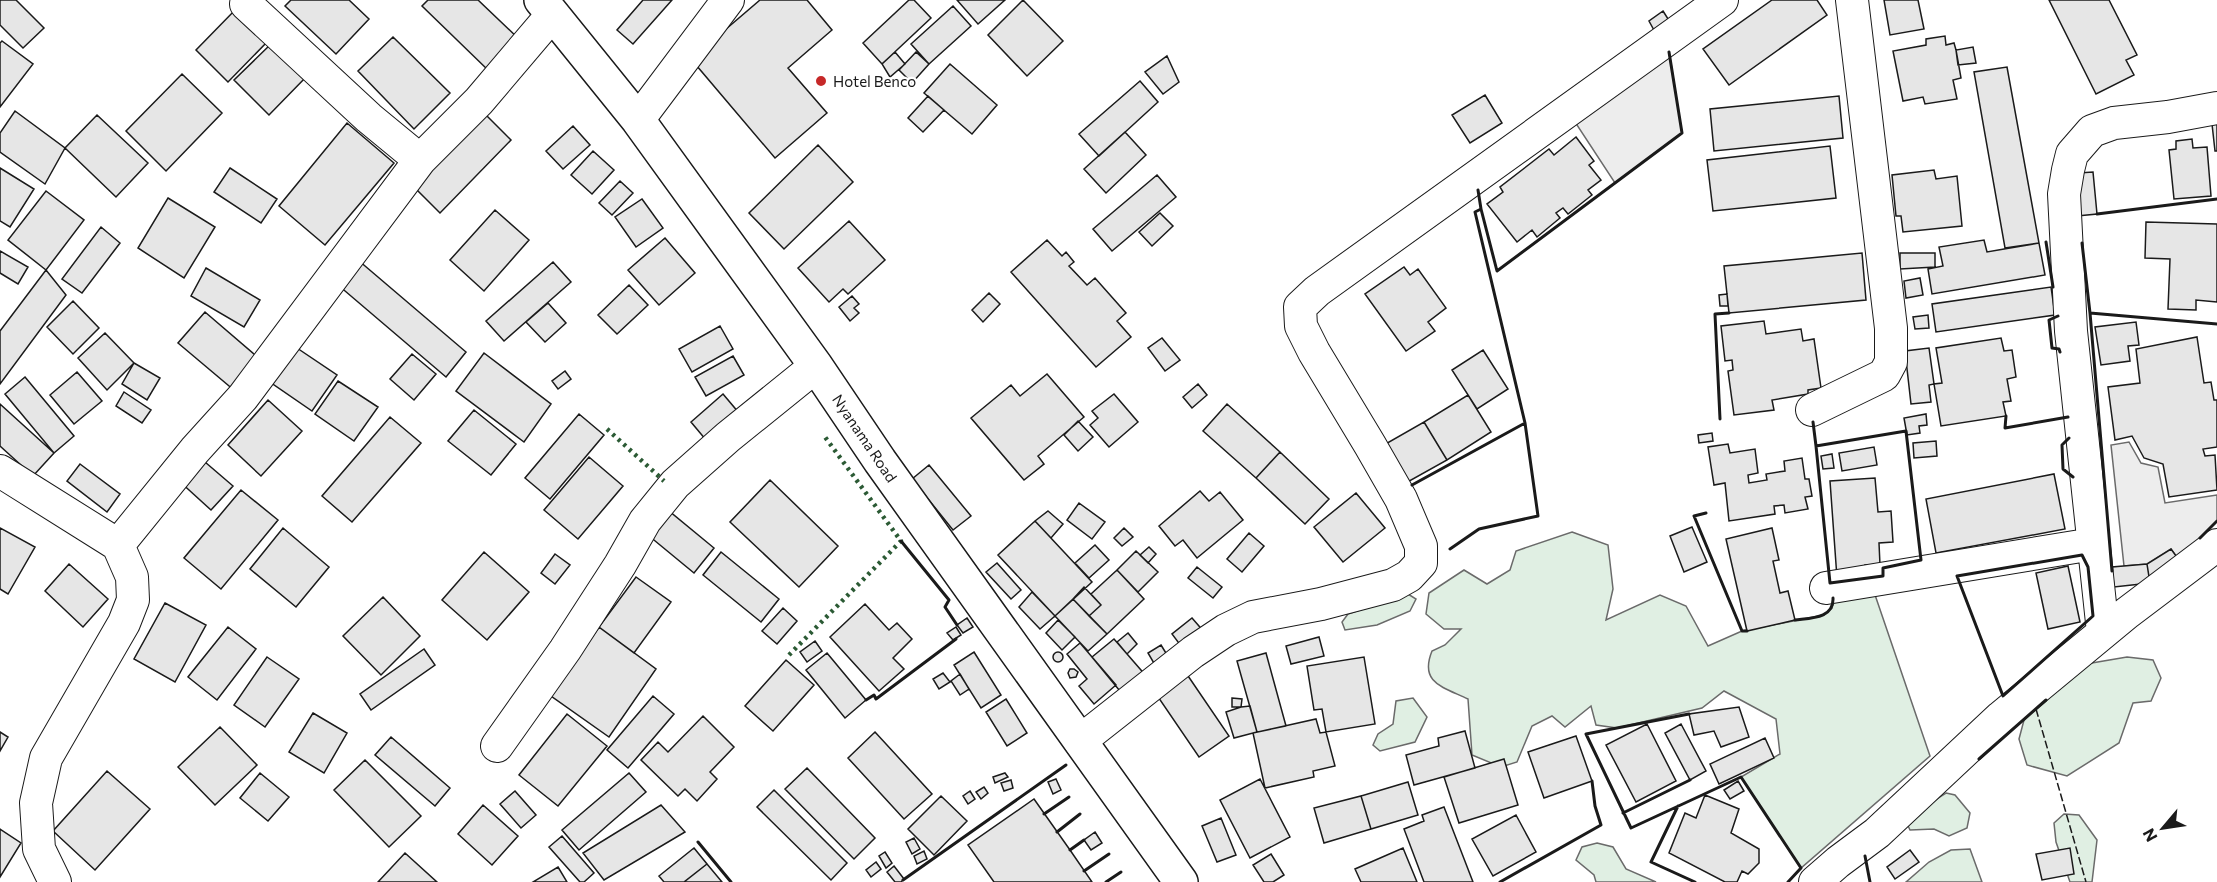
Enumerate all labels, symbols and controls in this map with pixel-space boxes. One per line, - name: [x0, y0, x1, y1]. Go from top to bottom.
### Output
- place label: Hotel Benco: [833, 72, 916, 90]
- marker: Hotel Benco: [814, 74, 828, 88]
- street label: Nyanama Road: [829, 391, 901, 485]
- north arrow: [2133, 798, 2193, 858]
- text: N: [2138, 826, 2161, 845]

